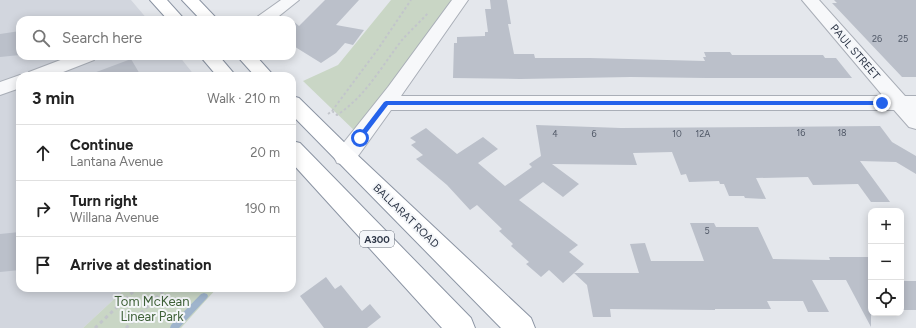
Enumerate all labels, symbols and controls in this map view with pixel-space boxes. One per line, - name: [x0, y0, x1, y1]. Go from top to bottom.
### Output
- search box: [16, 16, 296, 60]
- street label: PAUL STREET: [828, 22, 882, 82]
- icon: search: [30, 27, 52, 49]
- text: Search here: [62, 29, 142, 47]
- house number: 26: [872, 33, 882, 44]
- house number: 25: [898, 33, 908, 44]
- text: 3 min: [32, 88, 74, 108]
- text: Walk · 210 m: [207, 91, 280, 106]
- route end: [873, 94, 891, 112]
- house number: 16: [797, 127, 805, 138]
- house number: 18: [837, 127, 847, 138]
- house number: 4: [552, 128, 558, 139]
- house number: 6: [591, 128, 597, 139]
- house number: 10: [672, 128, 682, 139]
- house number: 12A: [696, 128, 710, 139]
- route start: [351, 129, 369, 147]
- text: Continue: [70, 136, 133, 154]
- icon: ahead: [32, 142, 54, 164]
- text: 20 m: [250, 145, 280, 160]
- text: Lantana Avenue: [70, 154, 163, 169]
- street label: BALLARAT ROAD: [370, 181, 442, 251]
- text: Turn right: [70, 192, 138, 210]
- icon: right: [32, 198, 54, 220]
- text: 190 m: [245, 201, 280, 216]
- map controls: [868, 208, 904, 316]
- button: +: [868, 208, 904, 244]
- text: Willana Avenue: [70, 210, 159, 225]
- house number: 5: [704, 225, 710, 236]
- road number: A300: [360, 231, 394, 247]
- button: −: [868, 244, 904, 280]
- icon: arrive: [32, 254, 54, 276]
- text: Arrive at destination: [70, 256, 211, 274]
- button: locate: [868, 280, 904, 316]
- park label: Tom McKean Linear Park: [114, 294, 190, 324]

